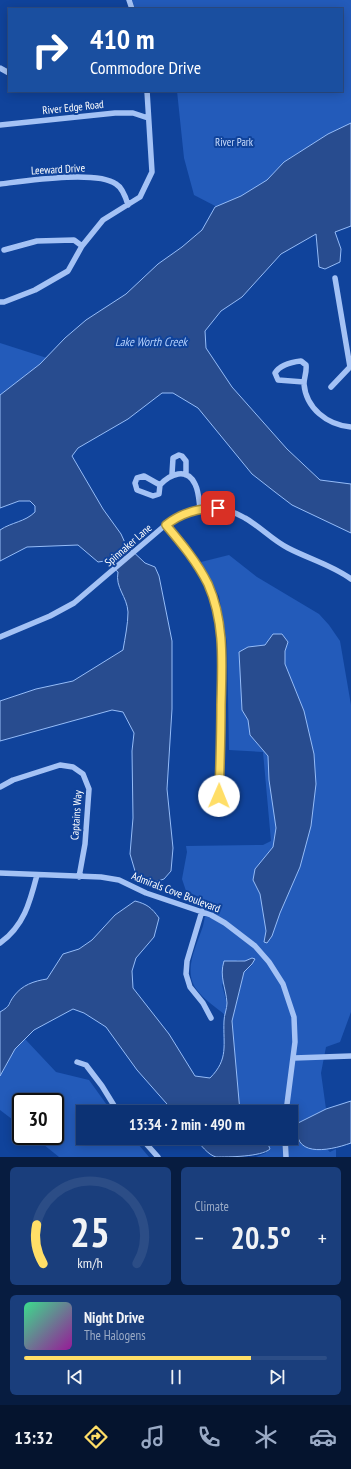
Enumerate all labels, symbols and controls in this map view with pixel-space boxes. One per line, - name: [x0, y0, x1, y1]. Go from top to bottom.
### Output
- text: 410 m: [90, 20, 154, 57]
- icon: right: [24, 24, 76, 76]
- text: Commodore Drive: [90, 56, 201, 79]
- street label: River Edge Road: [42, 97, 105, 117]
- park label: River Park: [215, 135, 254, 149]
- street label: Leeward Drive: [31, 161, 86, 177]
- water label: Lake Worth Creek: [115, 334, 188, 349]
- pin: [201, 491, 235, 525]
- icon: arrive: [207, 497, 229, 519]
- street label: Spinnaker Lane: [101, 520, 155, 569]
- position arrow: [198, 775, 240, 817]
- street label: Captains Way: [67, 789, 85, 841]
- street label: Admirals Cove Boulevard: [130, 869, 223, 915]
- speed limit sign: 30: [12, 1093, 64, 1145]
- text: 13:34 · 2 min · 490 m: [129, 1115, 245, 1134]
- text: Climate: [195, 1198, 229, 1215]
- text: 25: [70, 1205, 110, 1258]
- text: 20.5°: [231, 1218, 291, 1257]
- text: −: [195, 1224, 204, 1252]
- text: +: [318, 1224, 327, 1252]
- text: km/h: [78, 1253, 103, 1272]
- text: Night Drive: [84, 1308, 144, 1327]
- text: The Halogens: [84, 1327, 146, 1344]
- icon: previous: [64, 1366, 86, 1388]
- icon: pause: [165, 1366, 187, 1388]
- icon: next: [266, 1366, 288, 1388]
- icon: directions: [82, 1423, 110, 1451]
- icon: music: [139, 1423, 167, 1451]
- icon: phone: [195, 1423, 223, 1451]
- icon: climate: [252, 1423, 280, 1451]
- icon: car: [309, 1423, 337, 1451]
- text: 13:32: [14, 1426, 53, 1449]

